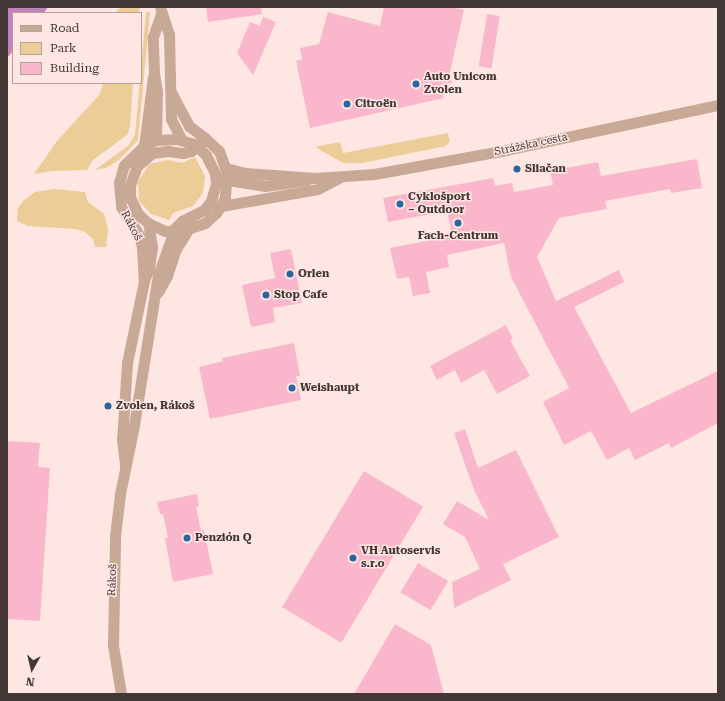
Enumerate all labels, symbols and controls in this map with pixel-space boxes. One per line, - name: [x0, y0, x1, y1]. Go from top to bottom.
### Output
- legend: [12, 12, 142, 84]
- text: Road: [50, 21, 79, 35]
- text: Park: [50, 41, 76, 55]
- text: Building: [50, 61, 99, 75]
- place label: Auto Unicom Zvolen: [424, 71, 497, 97]
- marker: Auto Unicom Zvolen: [411, 79, 421, 89]
- place label: Citroën: [355, 97, 397, 111]
- marker: Citroën: [342, 99, 352, 109]
- street label: Strážska cesta: [493, 131, 569, 159]
- place label: Sliačan: [525, 162, 566, 176]
- marker: Sliačan: [512, 164, 522, 174]
- place label: Cyklošport – Outdoor: [408, 191, 470, 217]
- marker: Cyklošport – Outdoor: [395, 199, 405, 209]
- street label: Rákoš: [118, 209, 144, 243]
- marker: Fach-Centrum: [453, 218, 463, 228]
- place label: Fach-Centrum: [418, 229, 498, 243]
- place label: Orlen: [298, 267, 329, 281]
- marker: Orlen: [285, 269, 295, 279]
- place label: Stop Cafe: [274, 288, 328, 302]
- marker: Stop Cafe: [261, 290, 271, 300]
- place label: Weishaupt: [300, 381, 359, 395]
- marker: Weishaupt: [287, 383, 297, 393]
- place label: Zvolen, Rákoš: [116, 399, 195, 413]
- marker: Zvolen, Rákoš: [103, 401, 113, 411]
- place label: Penzión Q: [195, 531, 252, 545]
- marker: Penzión Q: [182, 533, 192, 543]
- place label: VH Autoservis s.r.o: [361, 545, 440, 571]
- marker: VH Autoservis s.r.o: [348, 553, 358, 563]
- street label: Rákoš: [106, 564, 120, 596]
- north arrow: [12, 649, 52, 689]
- text: N: [25, 674, 35, 688]

